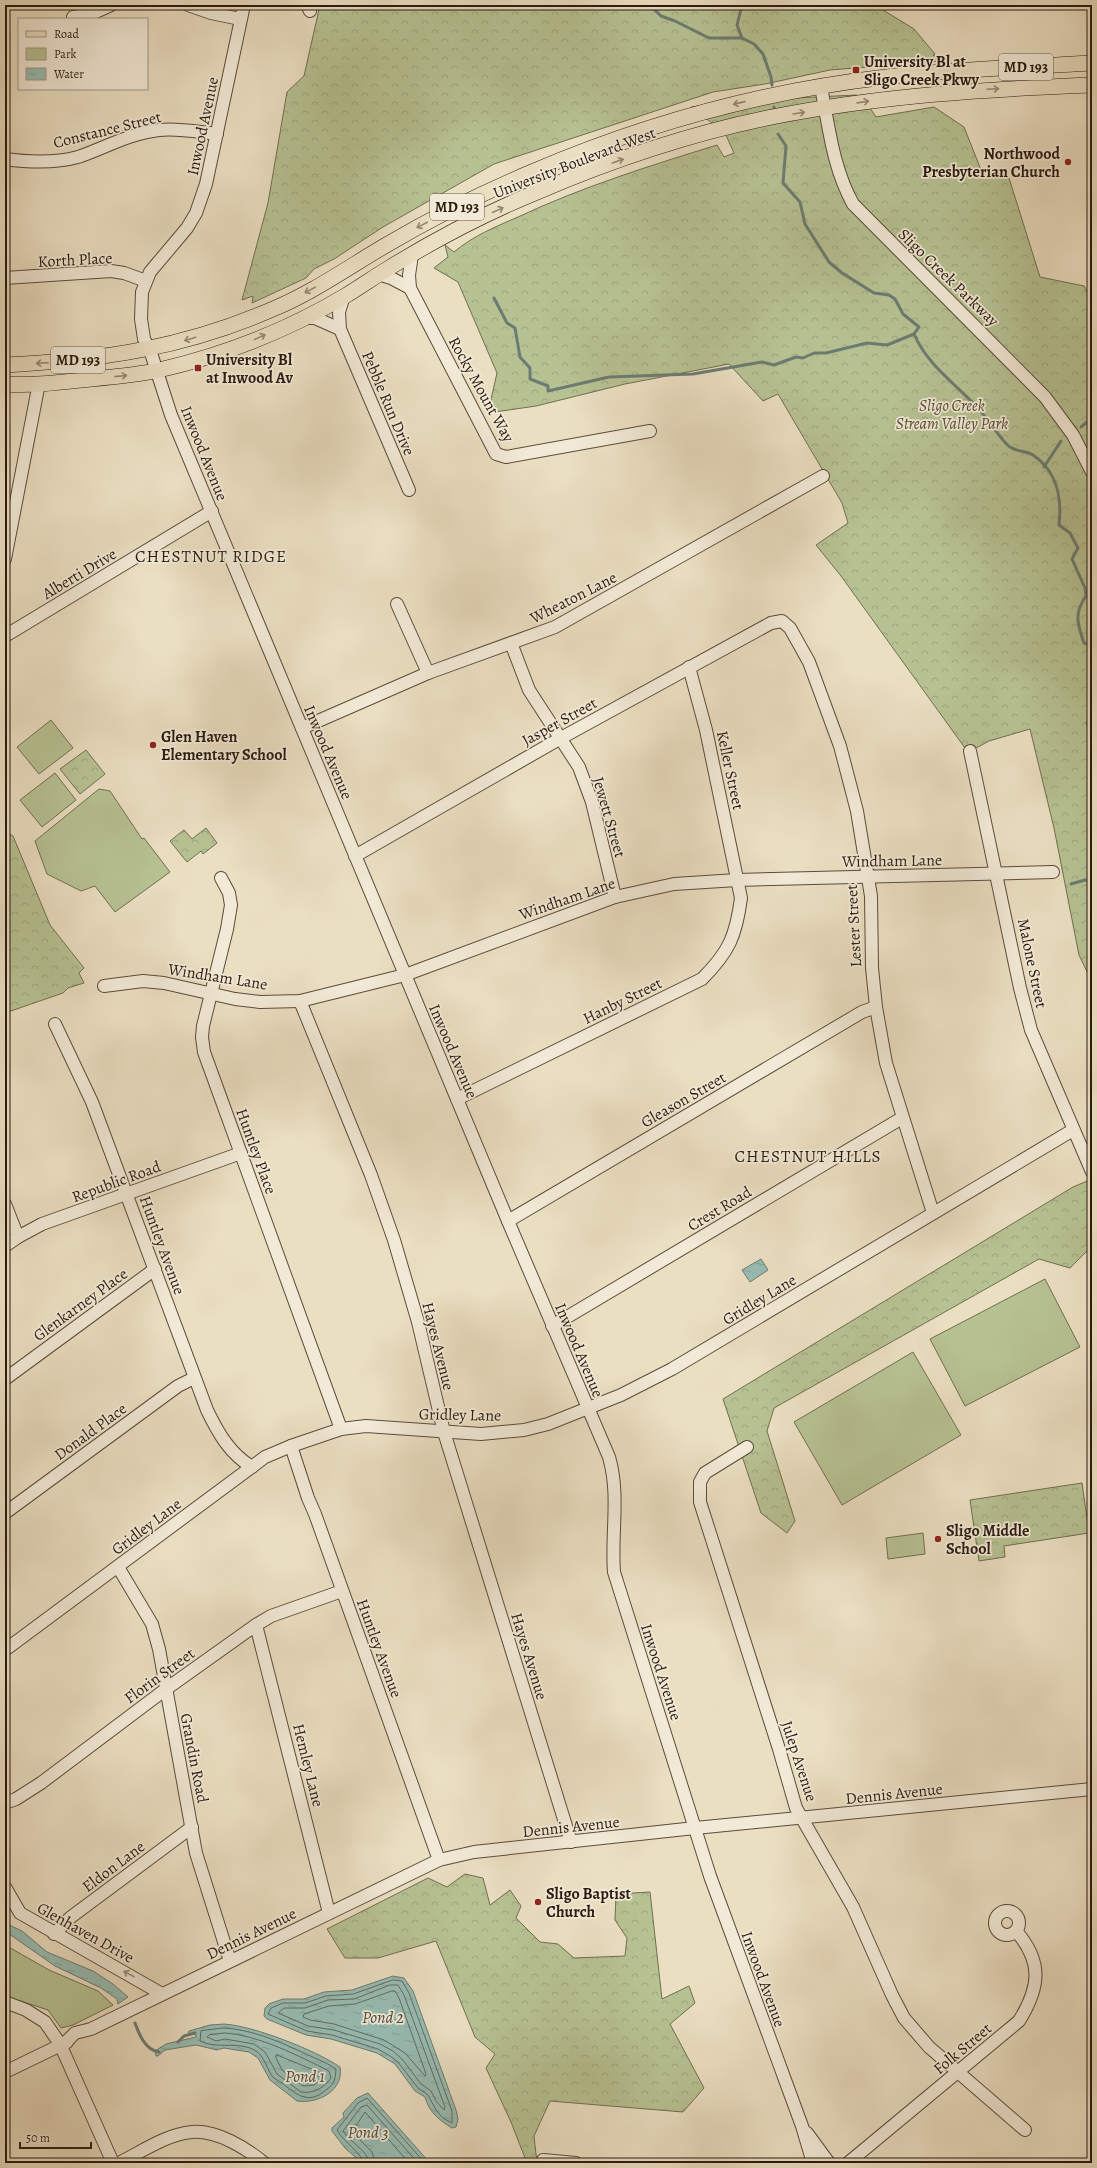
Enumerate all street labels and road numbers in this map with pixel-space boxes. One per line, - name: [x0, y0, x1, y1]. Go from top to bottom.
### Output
- road number: MD 193: [999, 54, 1053, 80]
- street label: Inwood Avenue: [182, 75, 224, 178]
- street label: Constance Street: [51, 106, 164, 154]
- street label: University Boulevard West: [490, 122, 659, 204]
- road number: MD 193: [430, 194, 484, 220]
- street label: Sligo Creek Parkway: [893, 224, 1004, 332]
- street label: Korth Place: [37, 247, 113, 273]
- street label: Rocky Mount Way: [443, 333, 520, 447]
- road number: MD 193: [51, 347, 105, 373]
- street label: Pebble Run Drive: [356, 348, 420, 459]
- street label: Inwood Avenue: [175, 403, 233, 504]
- street label: Alberti Drive: [37, 543, 121, 605]
- street label: Wheaton Lane: [525, 567, 621, 630]
- street label: Jasper Street: [518, 692, 601, 752]
- street label: Inwood Avenue: [298, 702, 358, 803]
- street label: Keller Street: [711, 729, 749, 812]
- street label: Jewett Street: [587, 774, 631, 860]
- street label: Windham Lane: [841, 849, 942, 873]
- street label: Windham Lane: [515, 872, 618, 926]
- street label: Lester Street: [841, 884, 867, 968]
- street label: Malone Street: [1012, 916, 1052, 1010]
- street label: Windham Lane: [166, 958, 269, 996]
- street label: Hanby Street: [579, 972, 666, 1030]
- street label: Inwood Avenue: [423, 1001, 483, 1102]
- street label: Gleason Street: [637, 1067, 730, 1133]
- street label: Huntley Place: [230, 1105, 282, 1197]
- street label: Republic Road: [69, 1155, 164, 1208]
- street label: Crest Road: [683, 1181, 756, 1237]
- street label: Huntley Avenue: [134, 1193, 190, 1298]
- street label: Glenkarney Place: [29, 1263, 132, 1347]
- street label: Gridley Lane: [719, 1269, 801, 1331]
- street label: Hayes Avenue: [416, 1300, 460, 1393]
- street label: Inwood Avenue: [549, 1300, 609, 1401]
- street label: Donald Place: [50, 1398, 131, 1466]
- street label: Gridley Lane: [419, 1403, 501, 1427]
- street label: Gridley Lane: [107, 1493, 186, 1560]
- street label: Huntley Avenue: [351, 1596, 407, 1701]
- street label: Hayes Avenue: [505, 1610, 553, 1703]
- street label: Inwood Avenue: [635, 1621, 687, 1723]
- street label: Florin Street: [120, 1643, 199, 1709]
- street label: Grandin Road: [175, 1711, 214, 1805]
- street label: Julep Avenue: [776, 1718, 822, 1805]
- street label: Hemley Lane: [287, 1721, 329, 1809]
- street label: Dennis Avenue: [844, 1778, 944, 1810]
- street label: Dennis Avenue: [521, 1811, 621, 1843]
- street label: Eldon Lane: [78, 1836, 150, 1898]
- street label: Glenhaven Drive: [33, 1897, 138, 1969]
- street label: Dennis Avenue: [203, 1903, 300, 1965]
- street label: Inwood Avenue: [736, 1928, 791, 2030]
- street label: Folk Street: [929, 2018, 996, 2080]

